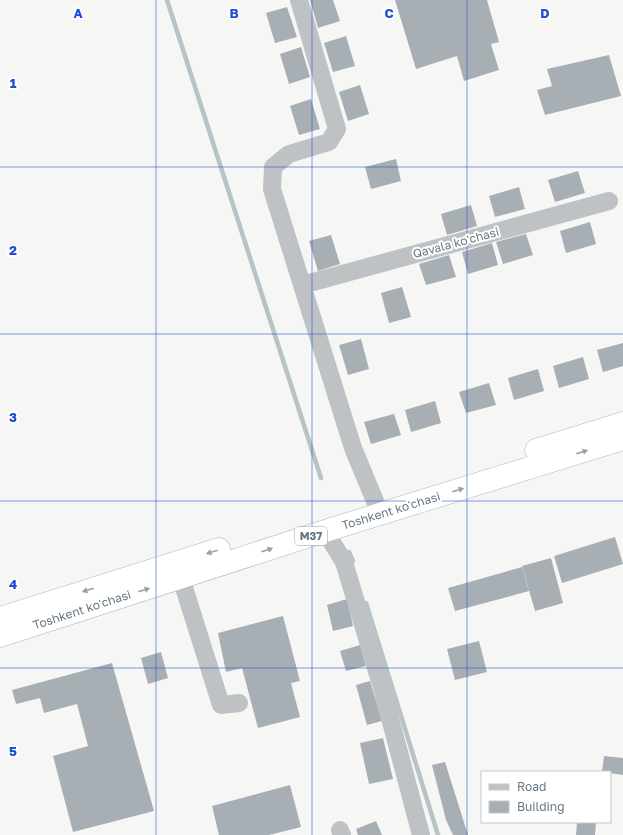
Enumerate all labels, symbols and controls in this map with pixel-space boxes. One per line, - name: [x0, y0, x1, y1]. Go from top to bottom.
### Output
- text: A: [73, 5, 83, 21]
- text: B: [229, 5, 239, 21]
- text: C: [384, 5, 394, 21]
- text: D: [540, 5, 550, 21]
- text: 1: [10, 75, 17, 91]
- street label: Qavala ko'chasi: [411, 224, 501, 261]
- text: 2: [9, 242, 17, 258]
- text: 3: [9, 409, 17, 425]
- one-way arrow: [577, 449, 589, 455]
- one-way arrow: [453, 487, 465, 493]
- street label: Toshkent ko'chasi: [340, 488, 442, 533]
- road number: M37: [295, 527, 327, 545]
- one-way arrow: [262, 547, 274, 553]
- one-way arrow: [205, 549, 217, 555]
- text: 4: [9, 576, 17, 592]
- street label: Toshkent ko'chasi: [31, 587, 133, 632]
- one-way arrow: [138, 587, 150, 593]
- one-way arrow: [81, 588, 93, 594]
- text: 5: [9, 743, 17, 759]
- legend: [481, 771, 611, 823]
- text: Road: [517, 779, 546, 794]
- text: Building: [517, 799, 565, 814]

